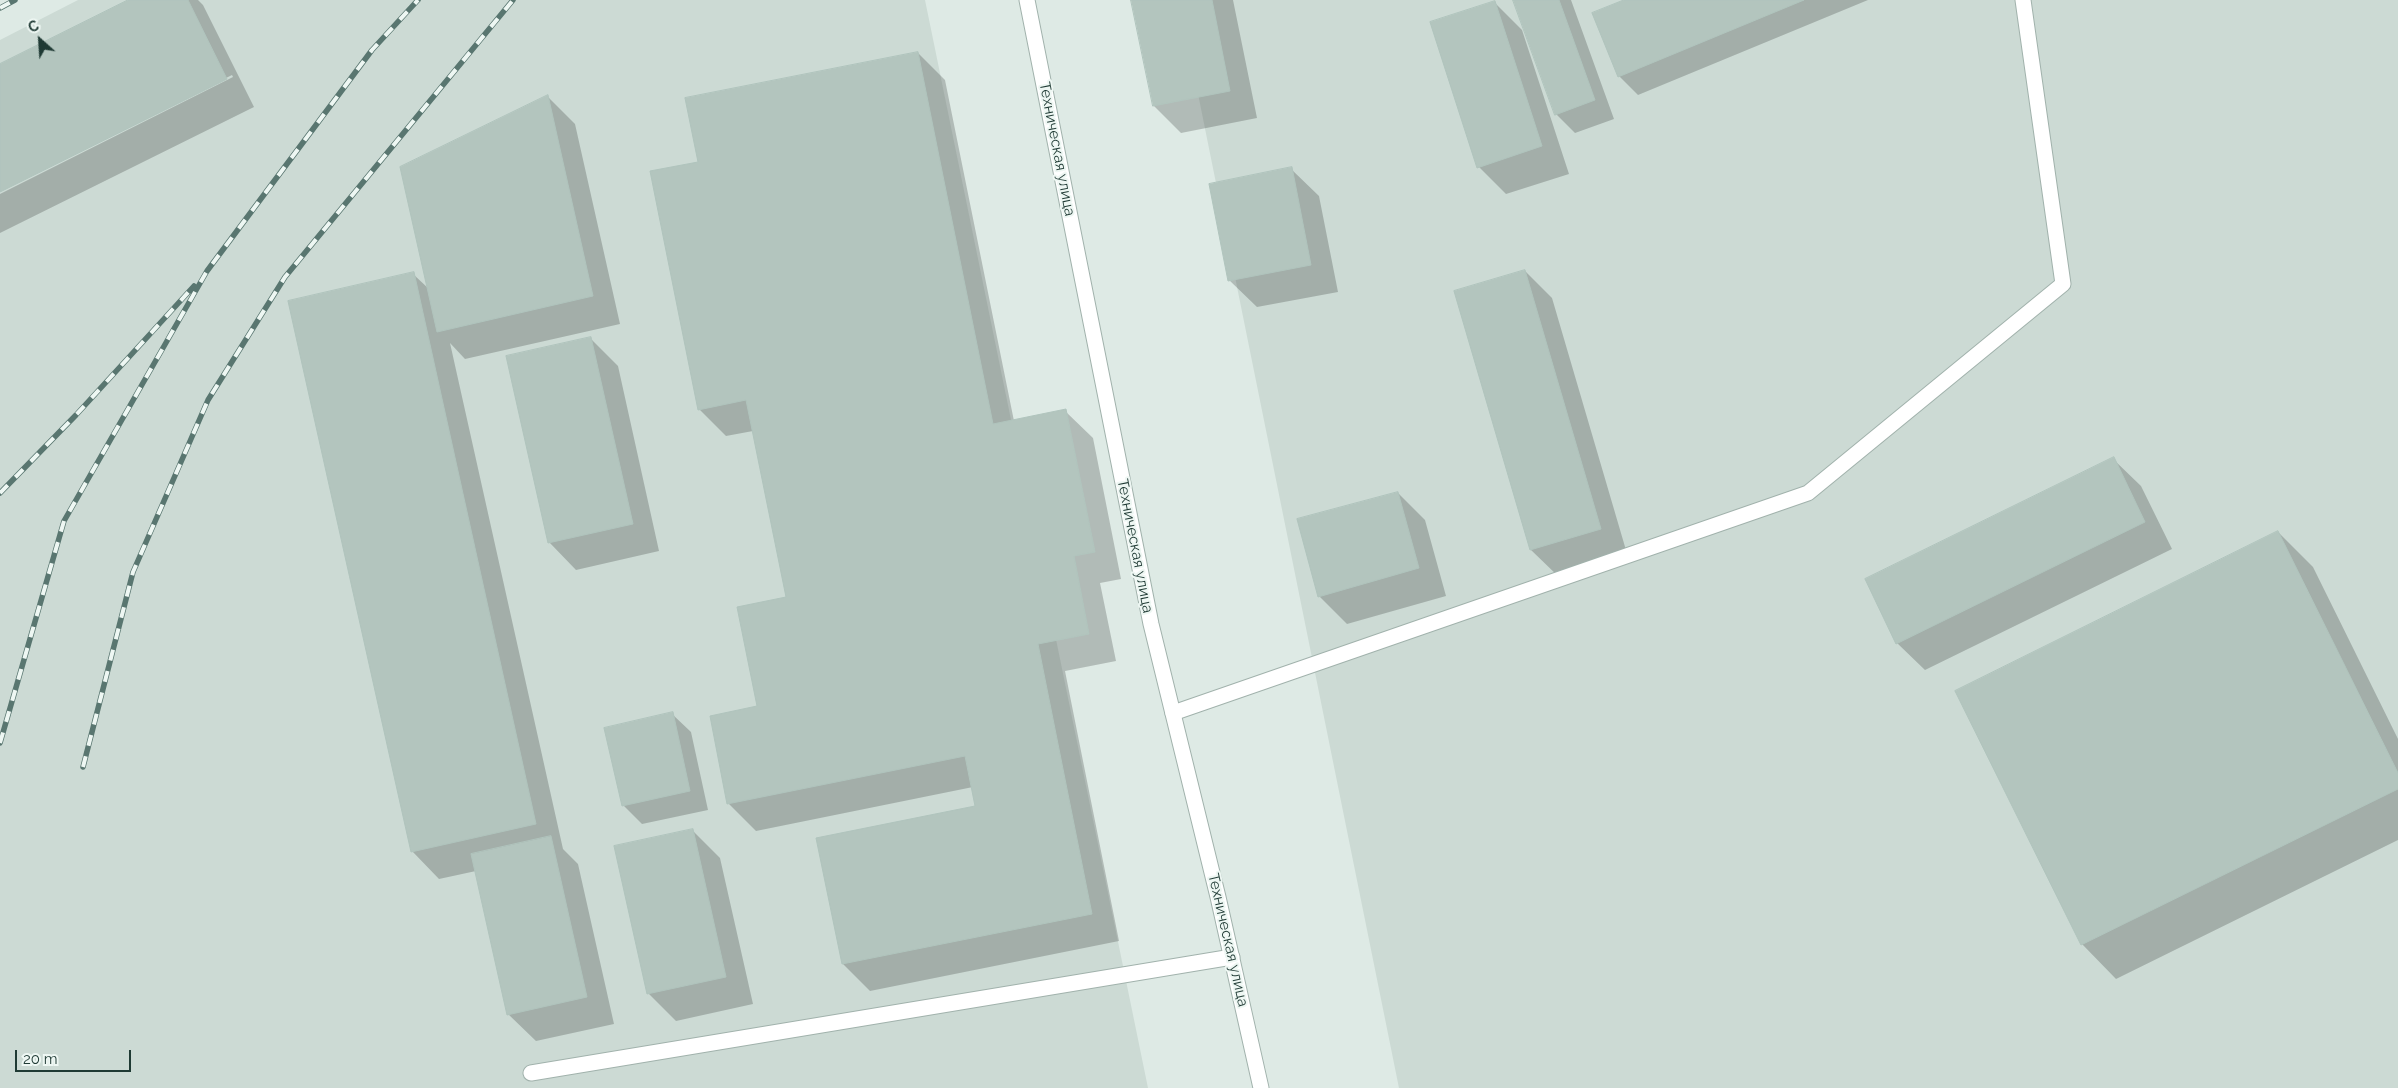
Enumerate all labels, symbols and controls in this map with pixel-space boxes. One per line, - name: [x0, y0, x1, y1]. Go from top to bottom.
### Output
- north arrow: [15, 15, 65, 65]
- text: С: [26, 17, 41, 36]
- street label: Техническая улица: [1035, 80, 1079, 218]
- street label: Техническая улица: [1113, 477, 1157, 615]
- street label: Техническая улица: [1204, 872, 1252, 1008]
- scale bar: [18, 1040, 134, 1072]
- text: 20 m: [23, 1050, 58, 1068]

